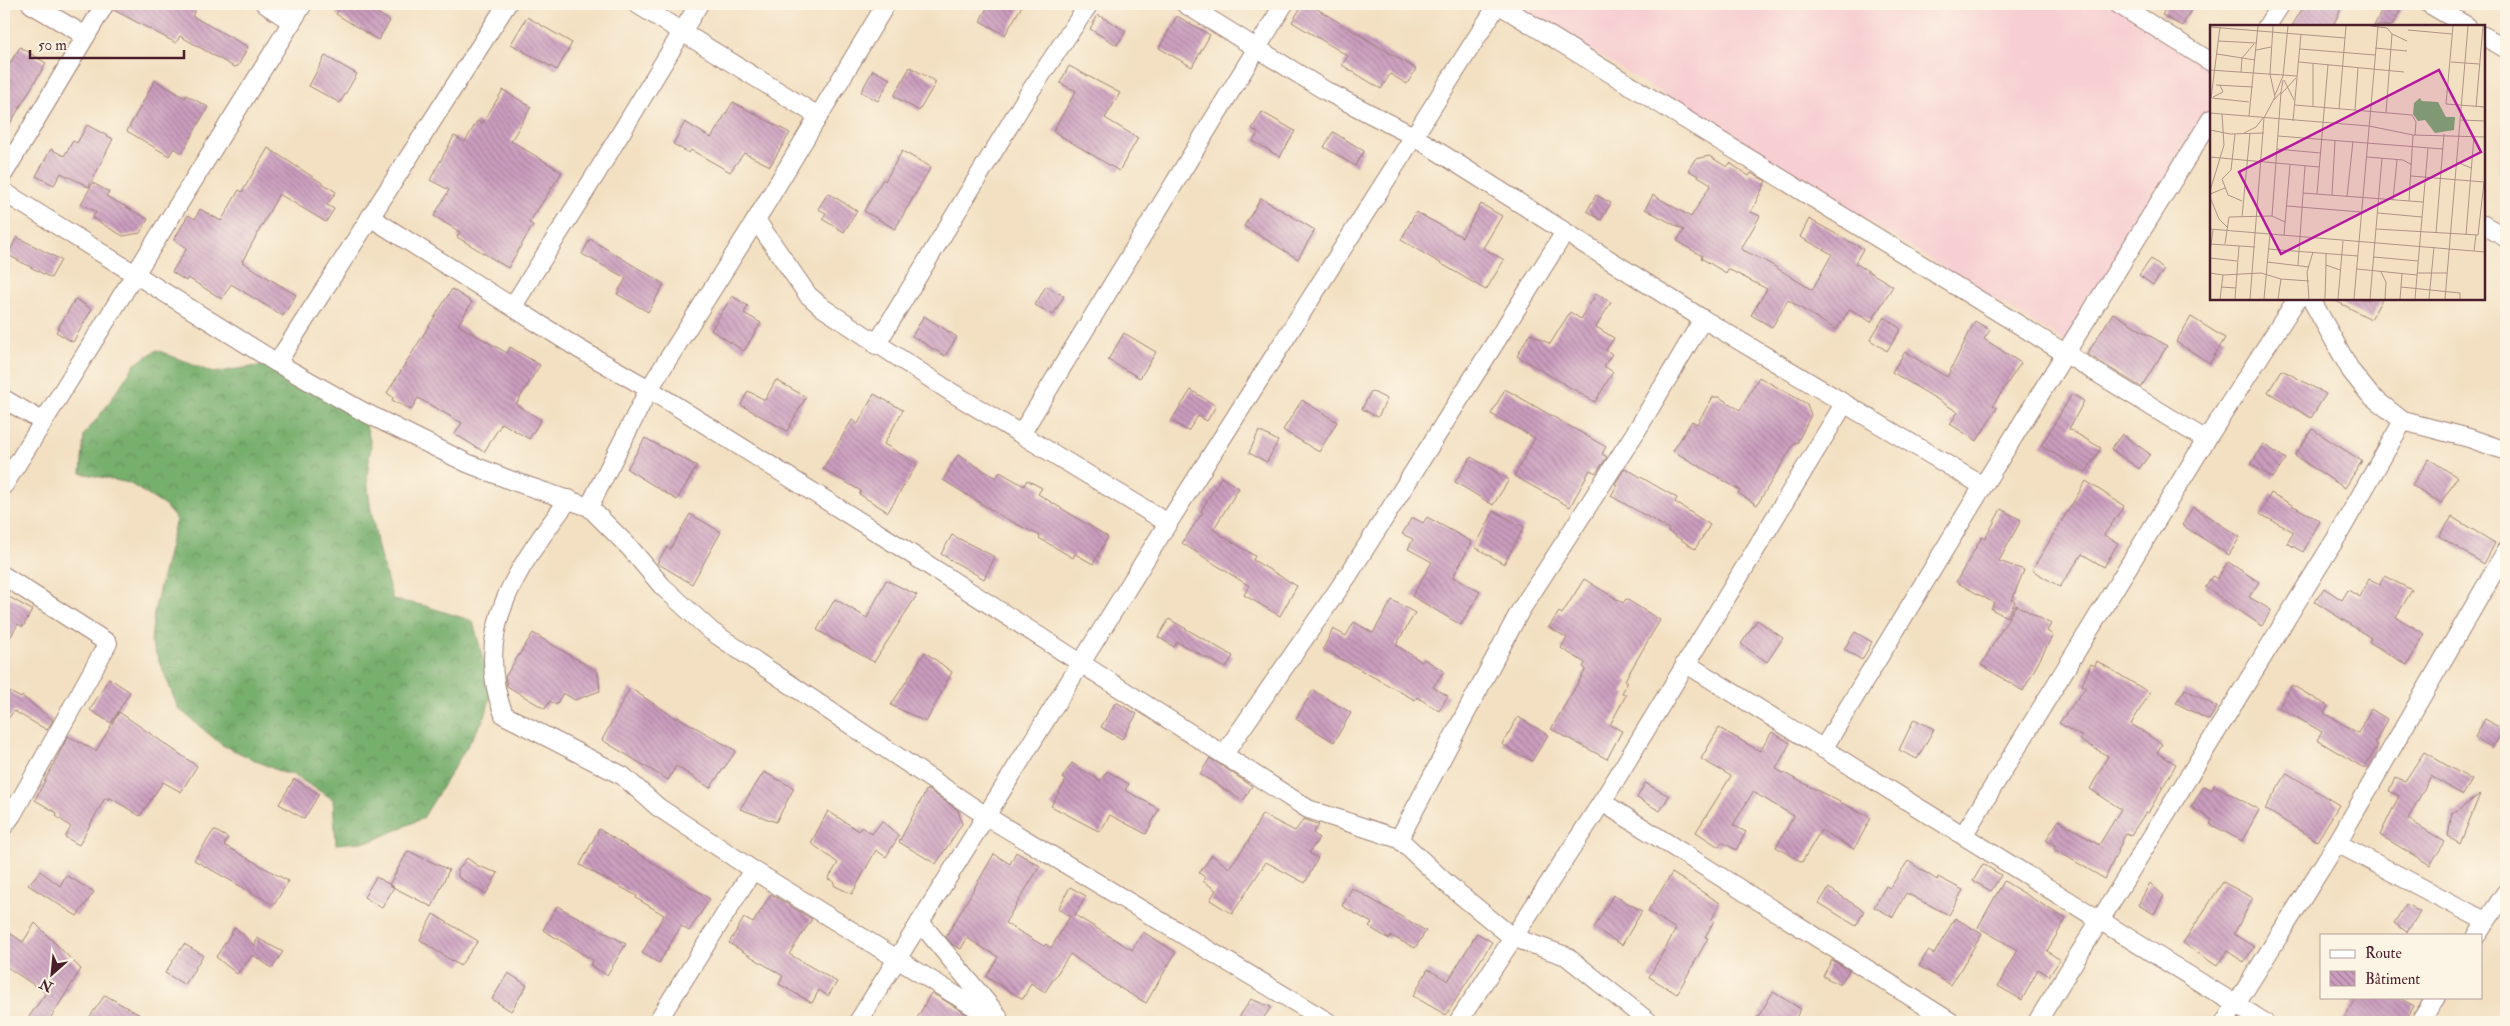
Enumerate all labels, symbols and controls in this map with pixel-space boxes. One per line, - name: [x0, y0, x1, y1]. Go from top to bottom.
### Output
- inset map: [2210, 25, 2485, 300]
- scale bar: [30, 28, 184, 60]
- text: 50 m: [38, 36, 67, 55]
- legend: [2320, 934, 2482, 998]
- text: Route: [2365, 944, 2402, 963]
- north arrow: [28, 948, 78, 998]
- text: Bâtiment: [2365, 970, 2420, 989]
- text: N: [36, 975, 57, 996]

